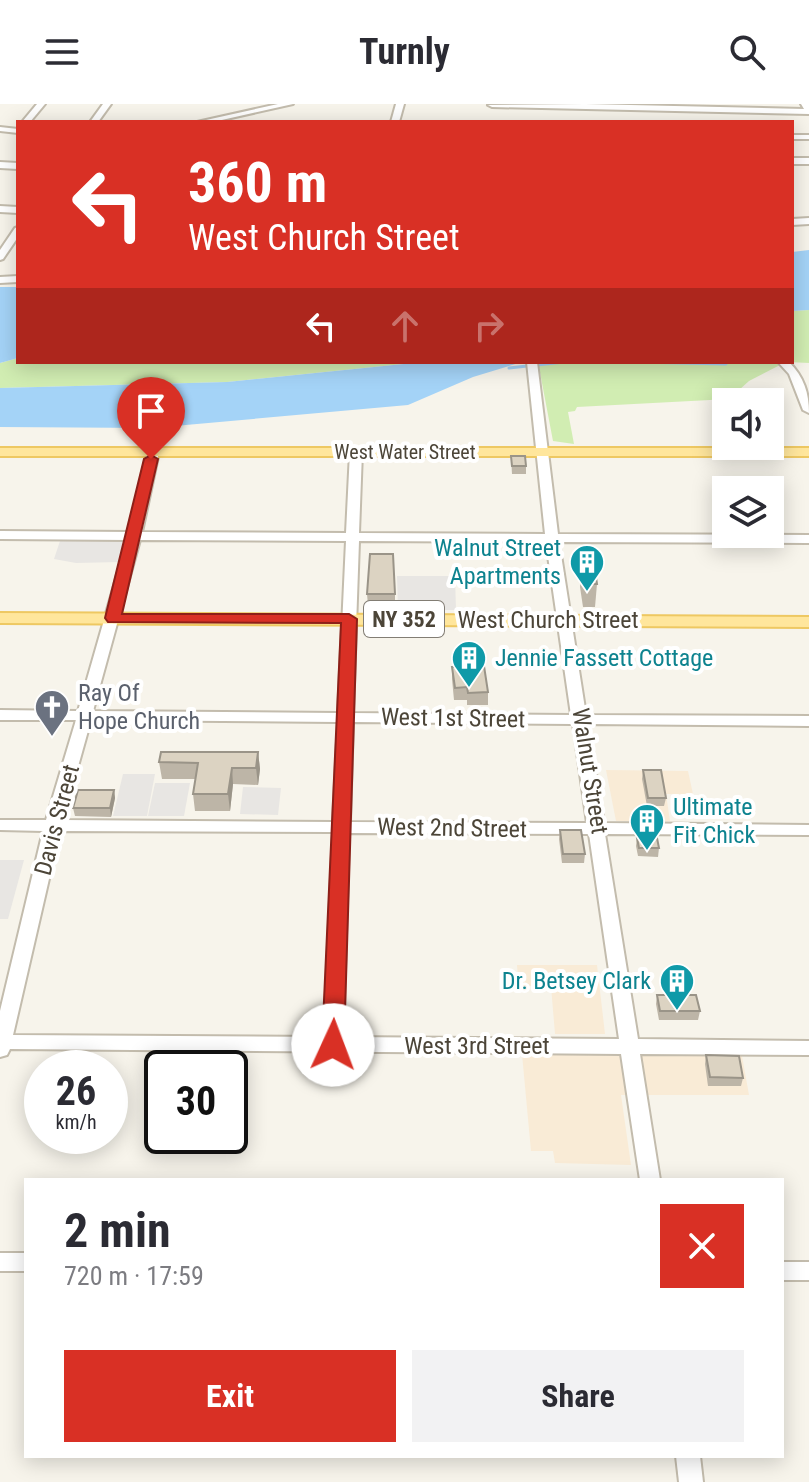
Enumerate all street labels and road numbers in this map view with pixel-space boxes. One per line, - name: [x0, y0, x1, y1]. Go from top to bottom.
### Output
- street label: West Water Street: [334, 440, 476, 464]
- road number: NY 352: [364, 601, 444, 637]
- street label: West Church Street: [457, 606, 639, 634]
- street label: West 1st Street: [381, 703, 525, 733]
- street label: Walnut Street: [566, 706, 614, 836]
- street label: Davis Street: [29, 762, 85, 878]
- street label: West 2nd Street: [377, 813, 527, 843]
- street label: West 3rd Street: [404, 1032, 550, 1060]

